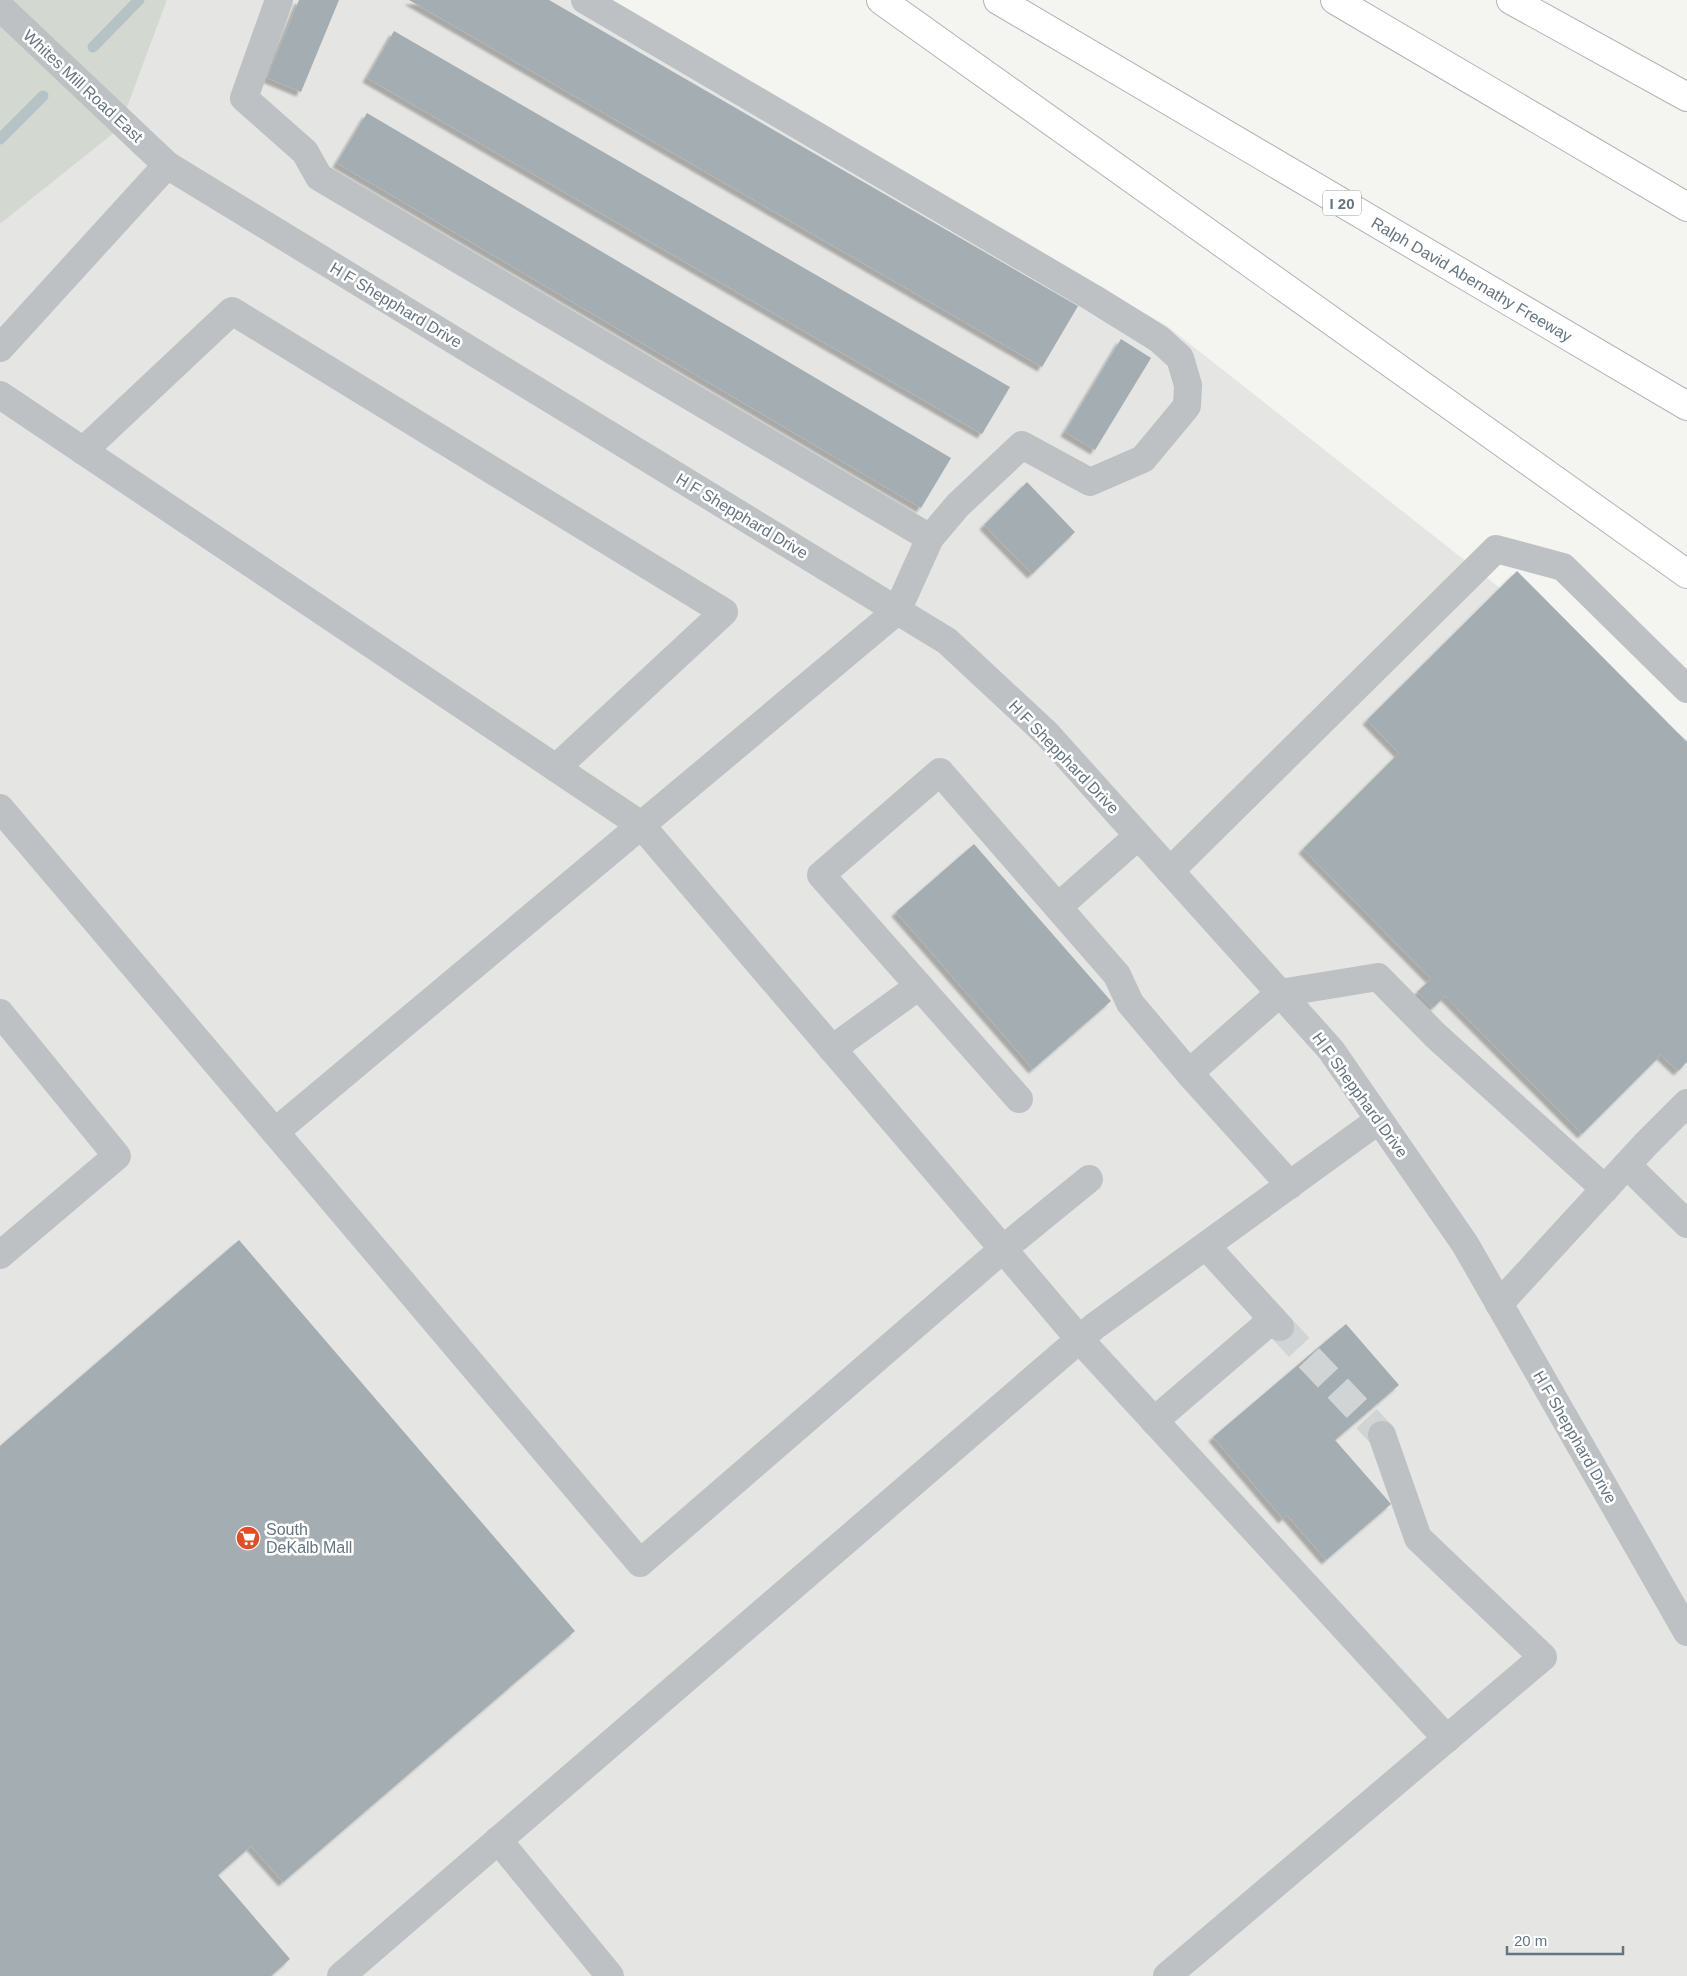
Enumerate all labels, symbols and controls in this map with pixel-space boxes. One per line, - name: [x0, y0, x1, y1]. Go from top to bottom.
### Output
- street label: Whites Mill Road East: [20, 26, 146, 146]
- road number: I 20: [1323, 190, 1361, 216]
- street label: Ralph David Abernathy Freeway: [1369, 214, 1575, 345]
- street label: H F Shepphard Drive: [327, 259, 465, 351]
- street label: H F Shepphard Drive: [673, 470, 811, 562]
- street label: H F Shepphard Drive: [1006, 697, 1122, 817]
- street label: H F Shepphard Drive: [1309, 1029, 1411, 1161]
- street label: H F Shepphard Drive: [1530, 1368, 1620, 1506]
- place label: South DeKalb Mall: [266, 1521, 352, 1556]
- supermarket icon: South DeKalb Mall: [235, 1525, 261, 1551]
- scale bar: [1507, 1924, 1623, 1956]
- text: 20 m: [1514, 1932, 1547, 1949]

